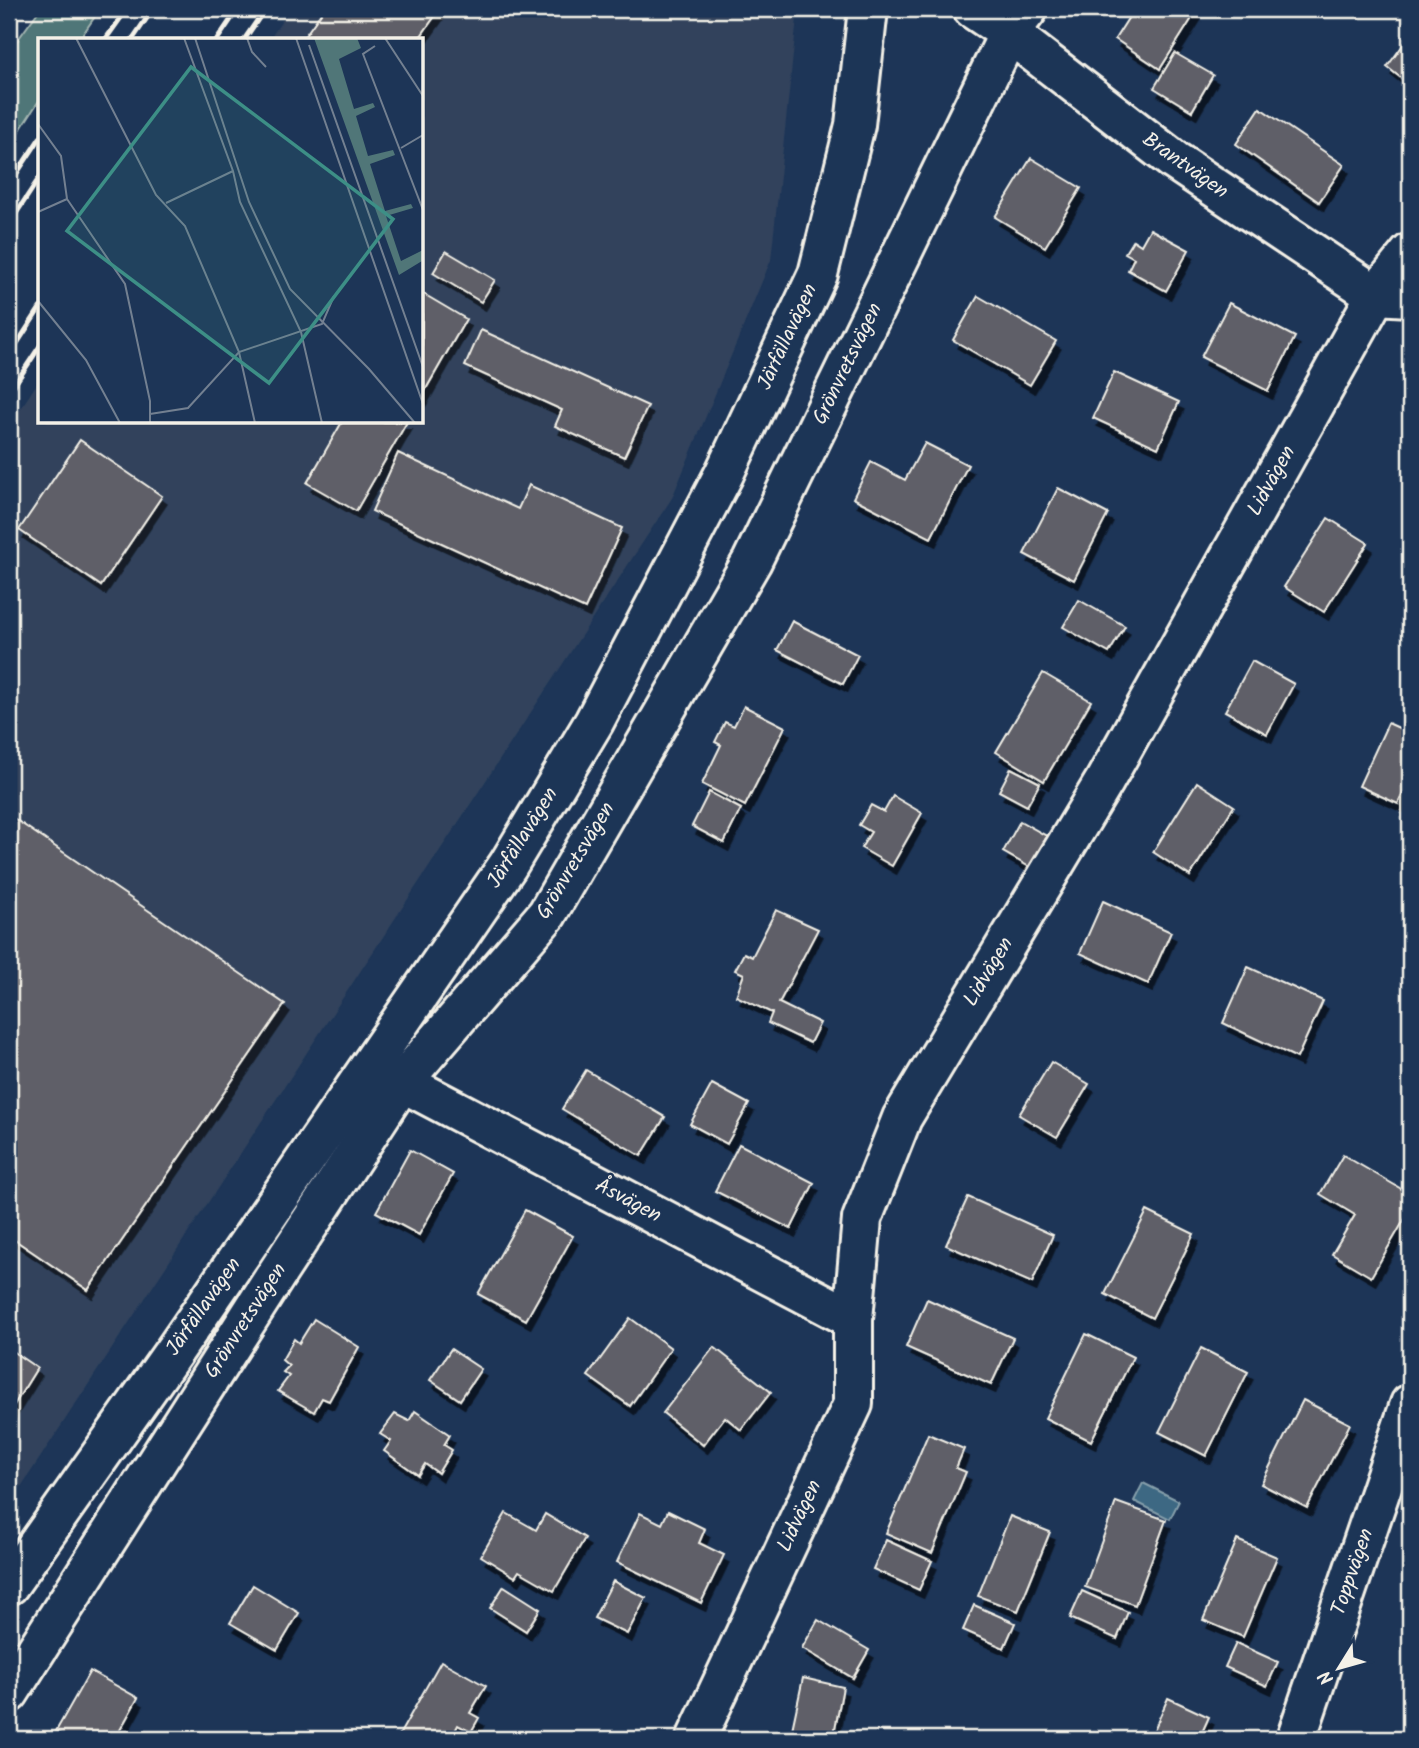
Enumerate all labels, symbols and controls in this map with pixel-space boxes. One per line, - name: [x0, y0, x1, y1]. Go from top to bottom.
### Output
- inset map: [38, 38, 424, 424]
- street label: Brantvägen: [1135, 124, 1235, 208]
- street label: Järfällavägen: [749, 278, 827, 396]
- street label: Grönvretsvägen: [804, 297, 892, 431]
- street label: Lidvägen: [1239, 440, 1305, 522]
- street label: Järfällavägen: [479, 781, 567, 895]
- street label: Grönvretsvägen: [528, 796, 624, 926]
- street label: Lidvägen: [955, 931, 1023, 1013]
- street label: Åsvägen: [589, 1170, 667, 1232]
- street label: Järfällavägen: [158, 1251, 250, 1363]
- street label: Grönvretsvägen: [196, 1257, 296, 1385]
- street label: Lidvägen: [769, 1474, 831, 1558]
- street label: Toppvägen: [1323, 1524, 1383, 1620]
- north arrow: [1304, 1632, 1374, 1702]
- text: N: [1311, 1663, 1343, 1691]

